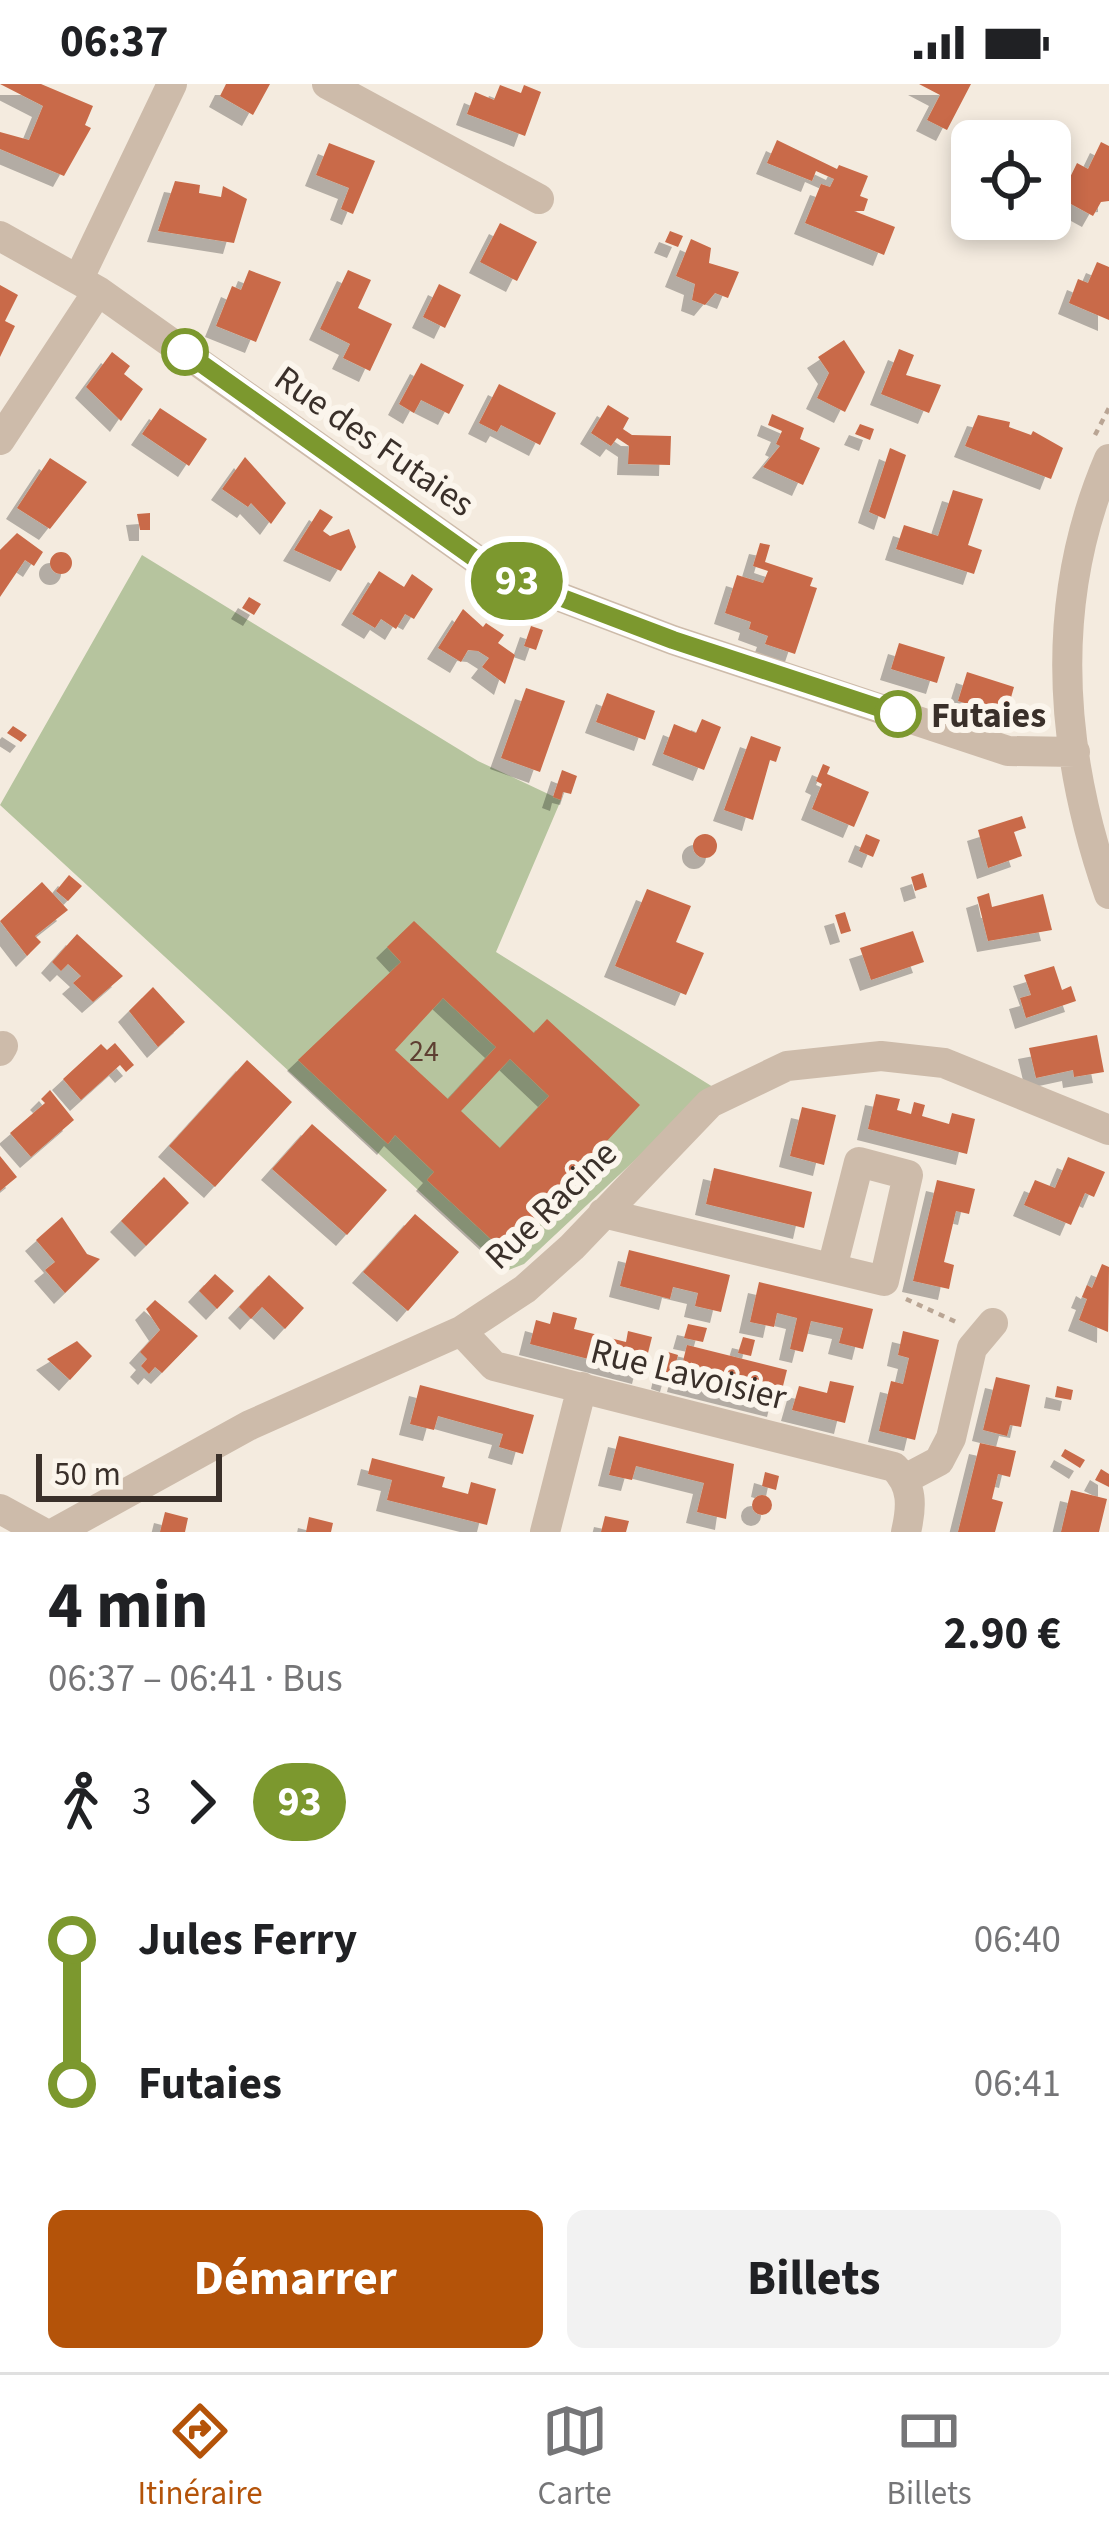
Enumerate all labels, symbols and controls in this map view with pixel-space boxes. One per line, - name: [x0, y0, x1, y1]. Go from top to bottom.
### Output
- text: 06:37: [60, 10, 169, 74]
- map controls: [951, 120, 1071, 240]
- button: locate: [951, 120, 1071, 240]
- unlabelled marker: [163, 330, 207, 374]
- street label: Rue des Futaies: [264, 353, 484, 529]
- line badge: 93: [463, 542, 571, 620]
- text: 93: [495, 551, 539, 611]
- place label: Futaies: [931, 690, 1046, 741]
- marker: Futaies: [876, 692, 920, 736]
- house number: 24: [409, 1030, 439, 1073]
- street label: Rue Racine: [473, 1129, 629, 1281]
- street label: Rue Lavoisier: [585, 1326, 792, 1424]
- scale bar: [36, 1448, 222, 1501]
- text: 50 m: [54, 1451, 121, 1498]
- text: 4 min: [48, 1559, 209, 1653]
- text: 2.90 €: [943, 1602, 1061, 1666]
- text: 06:37 – 06:41 · Bus: [48, 1651, 343, 1707]
- icon: walk: [48, 1769, 114, 1835]
- icon: forward: [169, 1769, 235, 1835]
- text: 93: [277, 1772, 322, 1832]
- text: 3: [132, 1774, 151, 1830]
- text: Jules Ferry: [138, 1908, 357, 1972]
- text: 06:40: [974, 1912, 1061, 1968]
- text: Futaies: [138, 2052, 282, 2116]
- text: 06:41: [974, 2056, 1061, 2112]
- button: Démarrer: [48, 2210, 543, 2348]
- button: Billets: [567, 2210, 1061, 2348]
- tab: Itinéraire: [137, 2398, 263, 2517]
- tab: Carte: [538, 2398, 612, 2517]
- tab: Billets: [887, 2398, 972, 2517]

